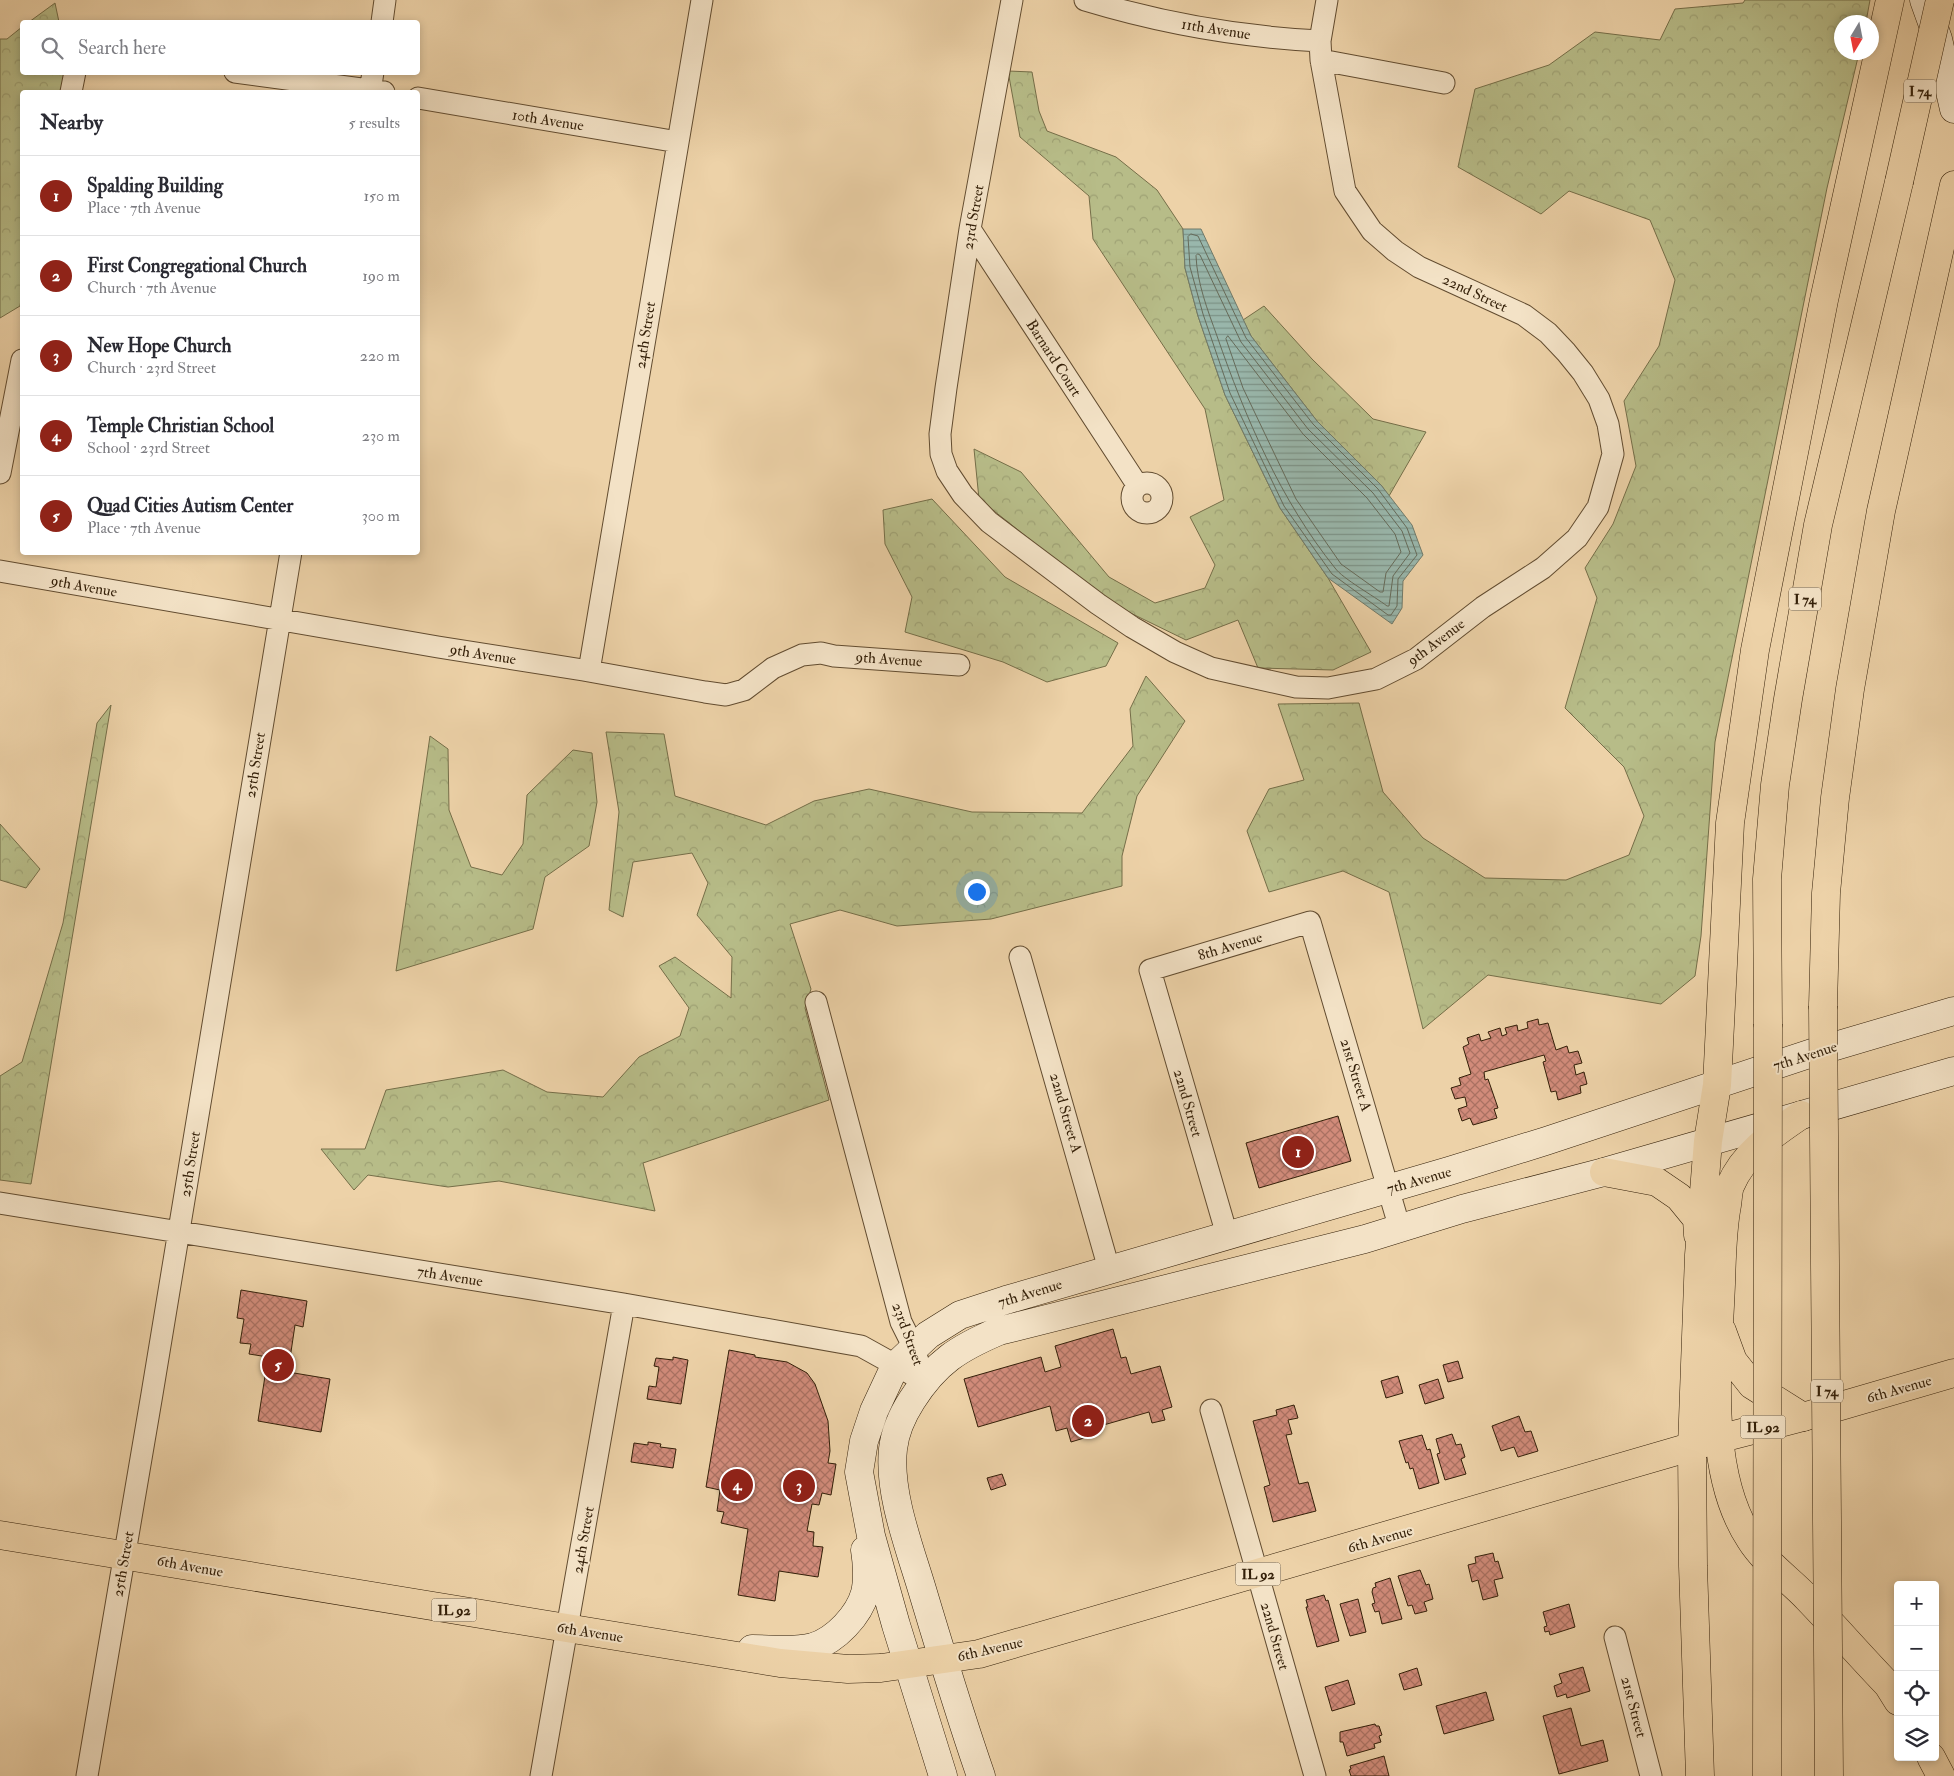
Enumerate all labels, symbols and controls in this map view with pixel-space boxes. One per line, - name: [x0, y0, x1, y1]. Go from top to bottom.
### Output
- street label: 11th Avenue: [1180, 15, 1252, 44]
- north arrow: [1834, 15, 1879, 60]
- search box: [20, 20, 420, 75]
- icon: search: [38, 34, 66, 62]
- text: Search here: [78, 36, 166, 60]
- road number: I 74: [1904, 80, 1936, 102]
- street label: 10th Avenue: [511, 105, 585, 136]
- text: Nearby: [40, 109, 103, 136]
- text: 5 results: [349, 113, 400, 133]
- text: Spalding Building: [87, 174, 223, 198]
- street label: 23rd Street: [958, 183, 989, 251]
- text: 1: [53, 186, 59, 206]
- text: 150 m: [363, 186, 400, 206]
- text: Place · 7th Avenue: [87, 198, 201, 218]
- text: First Congregational Church: [87, 254, 307, 278]
- text: 2: [52, 266, 60, 286]
- text: 190 m: [362, 266, 400, 286]
- street label: 22nd Street: [1439, 270, 1510, 317]
- text: Church · 7th Avenue: [87, 278, 217, 298]
- street label: 24th Street: [631, 300, 660, 370]
- street label: Barnard Court: [1022, 316, 1086, 400]
- text: New Hope Church: [87, 334, 231, 358]
- text: 3: [53, 346, 59, 366]
- text: 220 m: [360, 346, 400, 366]
- text: Church · 23rd Street: [87, 358, 216, 378]
- text: Temple Christian School: [87, 414, 274, 438]
- text: 4: [52, 426, 60, 446]
- text: 230 m: [362, 426, 400, 446]
- text: School · 23rd Street: [87, 438, 210, 458]
- text: Quad Cities Autism Center: [87, 494, 293, 518]
- text: 5: [52, 506, 60, 526]
- text: 300 m: [362, 506, 400, 526]
- text: Place · 7th Avenue: [87, 518, 201, 538]
- street label: 9th Avenue: [48, 571, 119, 602]
- road number: I 74: [1789, 588, 1821, 610]
- street label: 9th Avenue: [1403, 615, 1469, 671]
- street label: 9th Avenue: [447, 640, 517, 669]
- street label: 9th Avenue: [854, 648, 923, 671]
- street label: 25th Street: [241, 731, 270, 799]
- your location: [964, 879, 990, 905]
- street label: 8th Avenue: [1196, 928, 1265, 965]
- street label: 21st Street A: [1335, 1037, 1376, 1114]
- street label: 7th Avenue: [1771, 1037, 1840, 1076]
- street label: 22nd Street: [1169, 1067, 1206, 1139]
- street label: 22nd Street A: [1045, 1071, 1086, 1156]
- street label: 25th Street: [176, 1130, 205, 1198]
- pin: 1: [1282, 1133, 1314, 1171]
- street label: 7th Avenue: [1385, 1162, 1454, 1199]
- street label: 7th Avenue: [416, 1262, 484, 1291]
- street label: 7th Avenue: [996, 1275, 1065, 1312]
- street label: 23rd Street: [887, 1300, 928, 1368]
- pin: 5: [262, 1346, 294, 1384]
- street label: 6th Avenue: [1864, 1371, 1934, 1408]
- road number: I 74: [1811, 1380, 1843, 1402]
- pin: 2: [1072, 1402, 1104, 1440]
- road number: IL 92: [1740, 1415, 1786, 1438]
- pin: 4: [721, 1466, 753, 1504]
- pin: 3: [783, 1467, 815, 1505]
- street label: 24th Street: [568, 1505, 599, 1575]
- street label: 6th Avenue: [1345, 1521, 1415, 1558]
- street label: 25th Street: [108, 1530, 139, 1598]
- street label: 6th Avenue: [155, 1551, 224, 1582]
- road number: IL 92: [1236, 1562, 1280, 1586]
- map controls: [1894, 1581, 1939, 1761]
- button: +: [1894, 1581, 1939, 1626]
- road number: IL 92: [432, 1598, 476, 1622]
- street label: 22nd Street: [1256, 1600, 1293, 1672]
- street label: 6th Avenue: [555, 1618, 624, 1647]
- button: −: [1894, 1626, 1939, 1671]
- street label: 6th Avenue: [955, 1633, 1025, 1666]
- button: locate: [1894, 1671, 1939, 1716]
- street label: 21st Street: [1616, 1675, 1651, 1740]
- button: layers: [1894, 1716, 1939, 1761]

